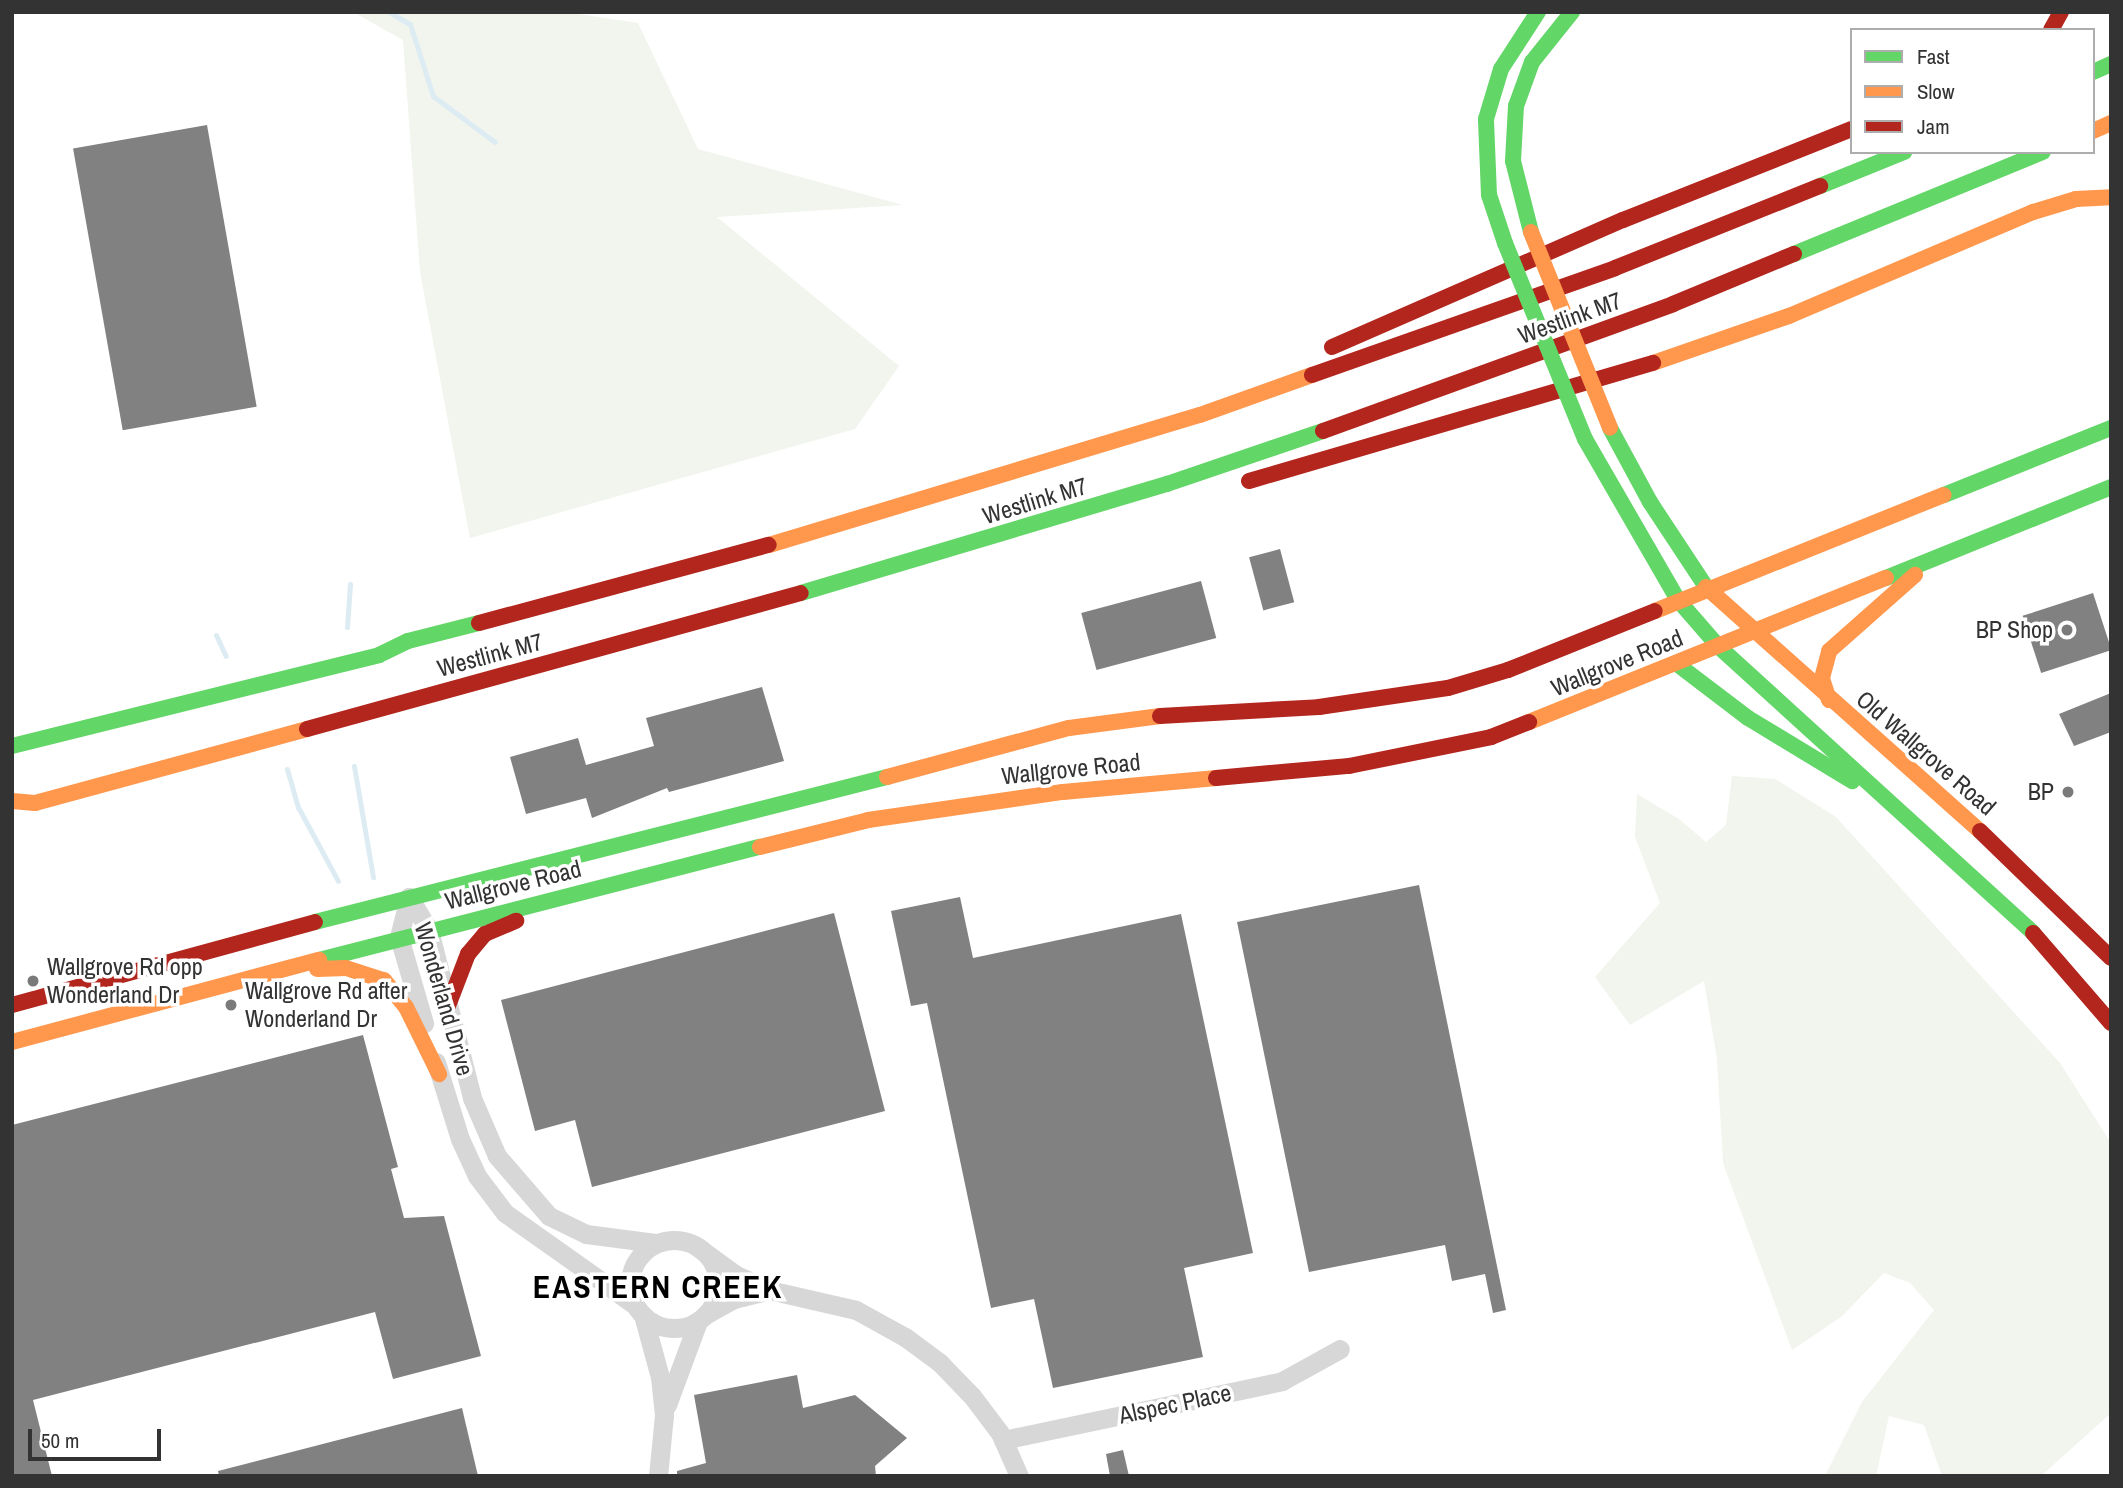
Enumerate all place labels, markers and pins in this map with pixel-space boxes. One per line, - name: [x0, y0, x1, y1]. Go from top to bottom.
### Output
- place label: BP Shop: [1975, 616, 2053, 644]
- marker: BP Shop: [2059, 622, 2075, 638]
- place label: BP: [2028, 778, 2054, 806]
- marker: BP: [2060, 784, 2076, 800]
- place label: Wallgrove Rd opp Wonderland Dr: [47, 953, 203, 1009]
- marker: Wallgrove Rd opp Wonderland Dr: [25, 973, 41, 989]
- place label: Wallgrove Rd after Wonderland Dr: [245, 977, 407, 1033]
- marker: Wallgrove Rd after Wonderland Dr: [223, 997, 239, 1013]

